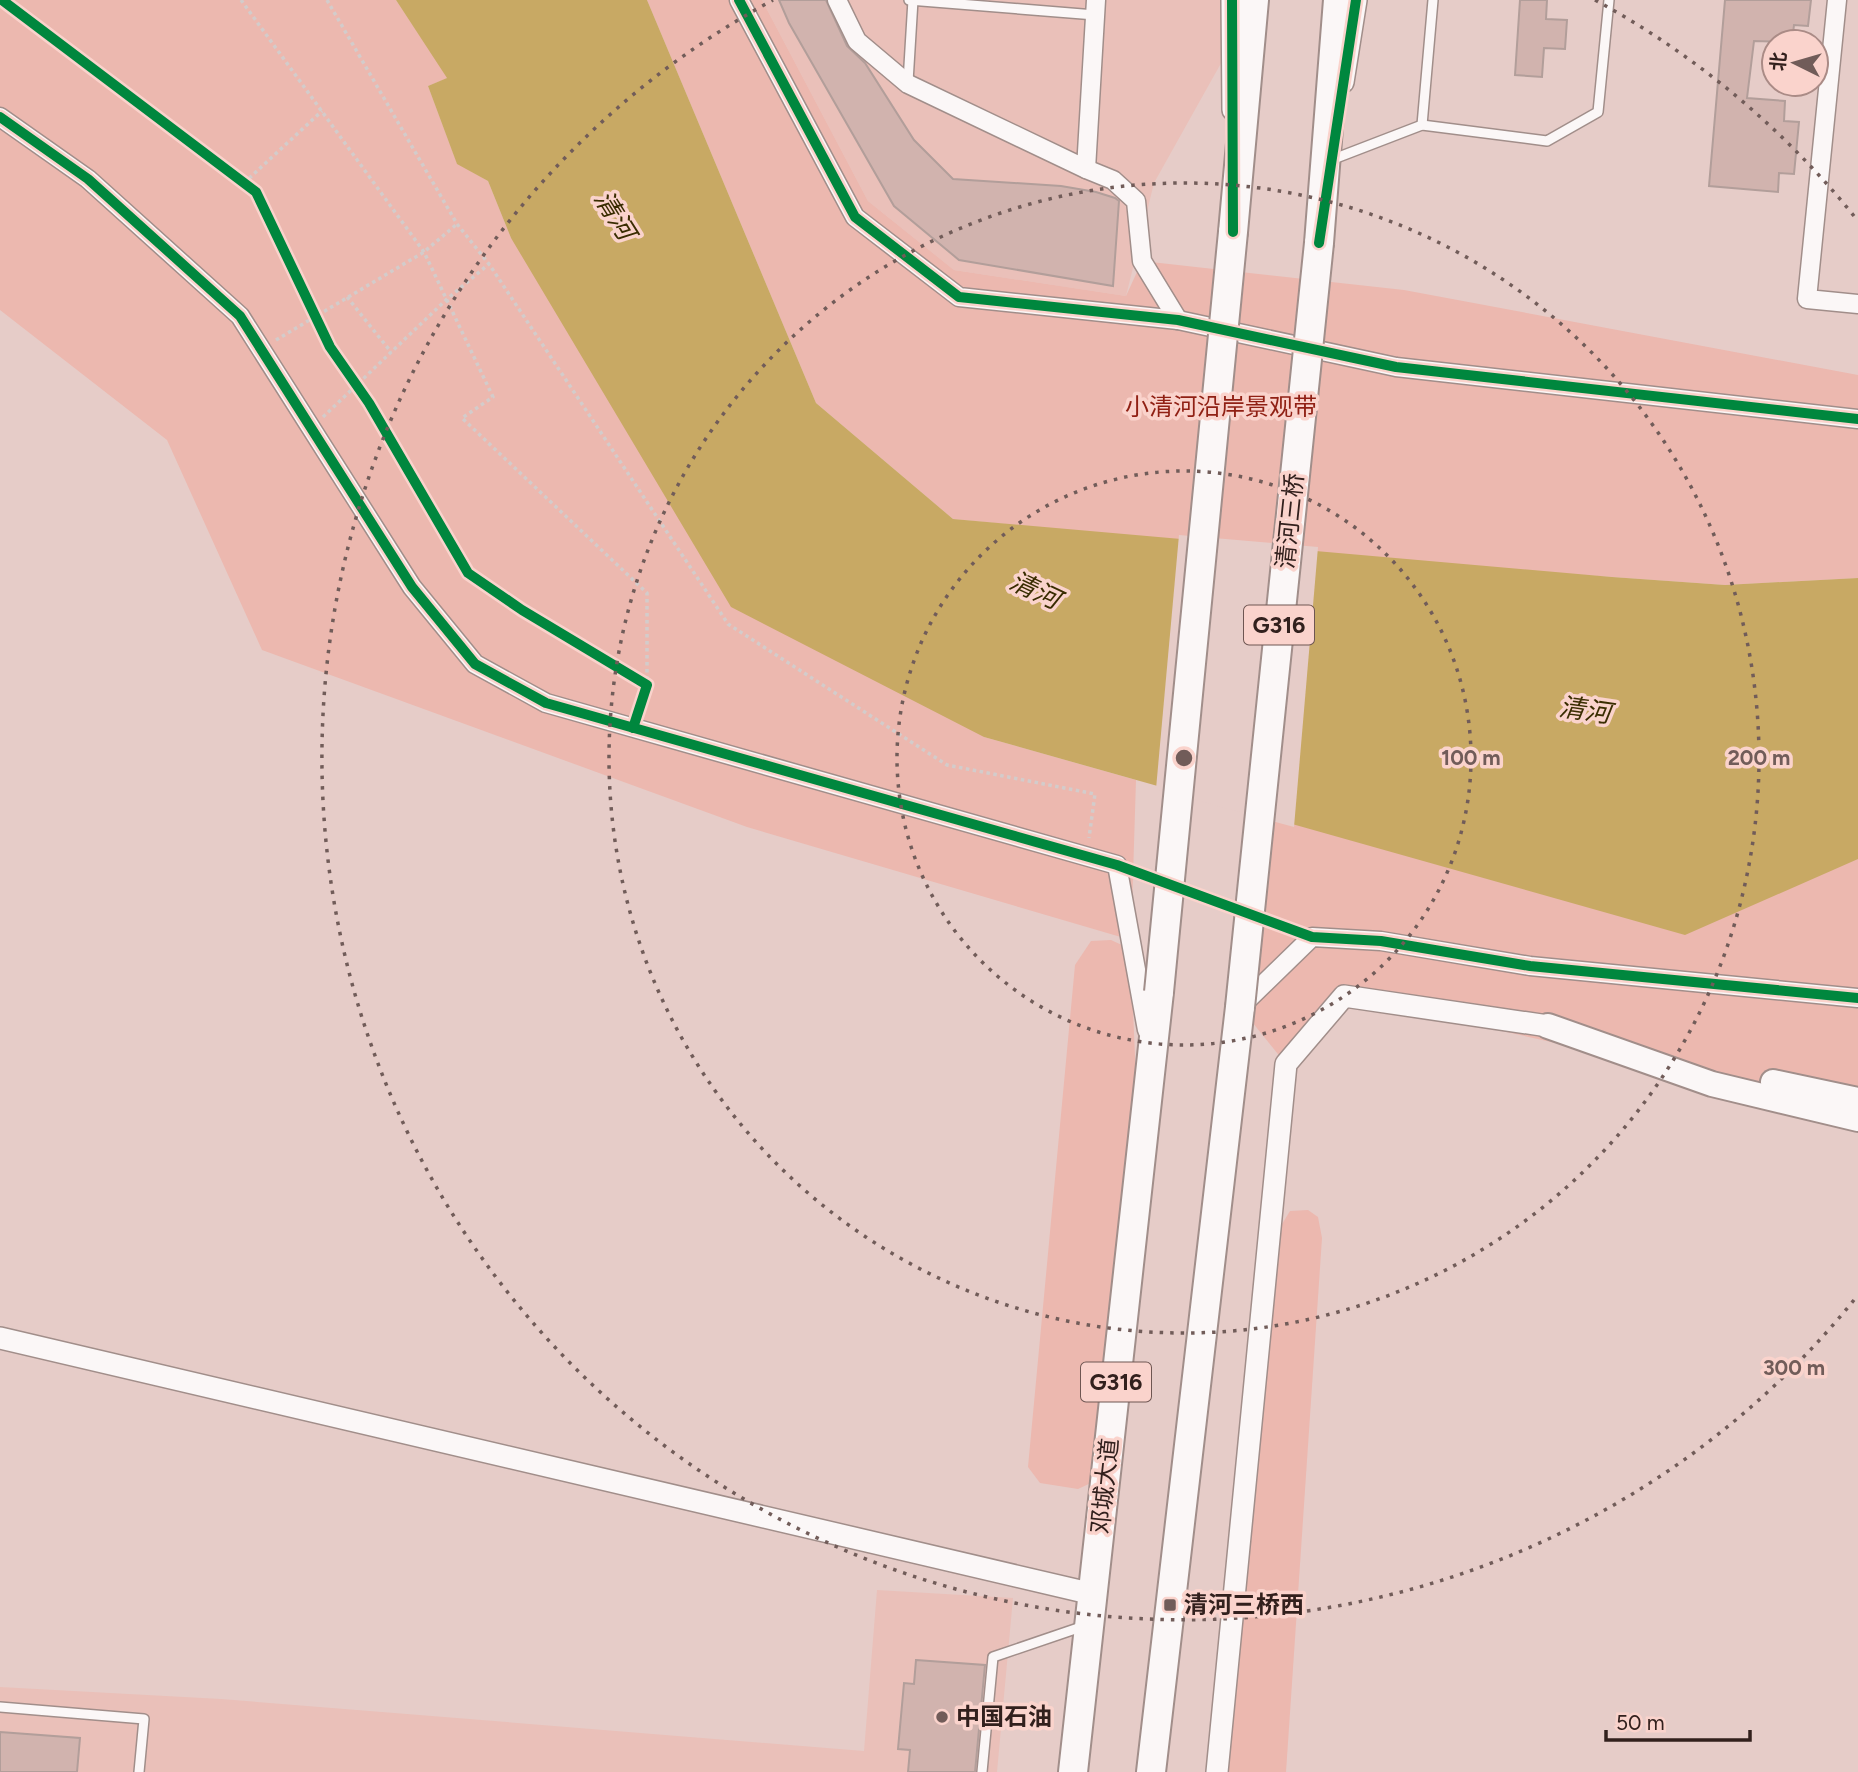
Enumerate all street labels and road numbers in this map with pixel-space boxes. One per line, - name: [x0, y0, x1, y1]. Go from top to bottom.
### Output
- street label: 清河三桥: [1270, 472, 1309, 570]
- road number: G316: [1244, 606, 1314, 645]
- road number: G316: [1081, 1362, 1151, 1401]
- street label: 邓城大道: [1085, 1437, 1124, 1535]

